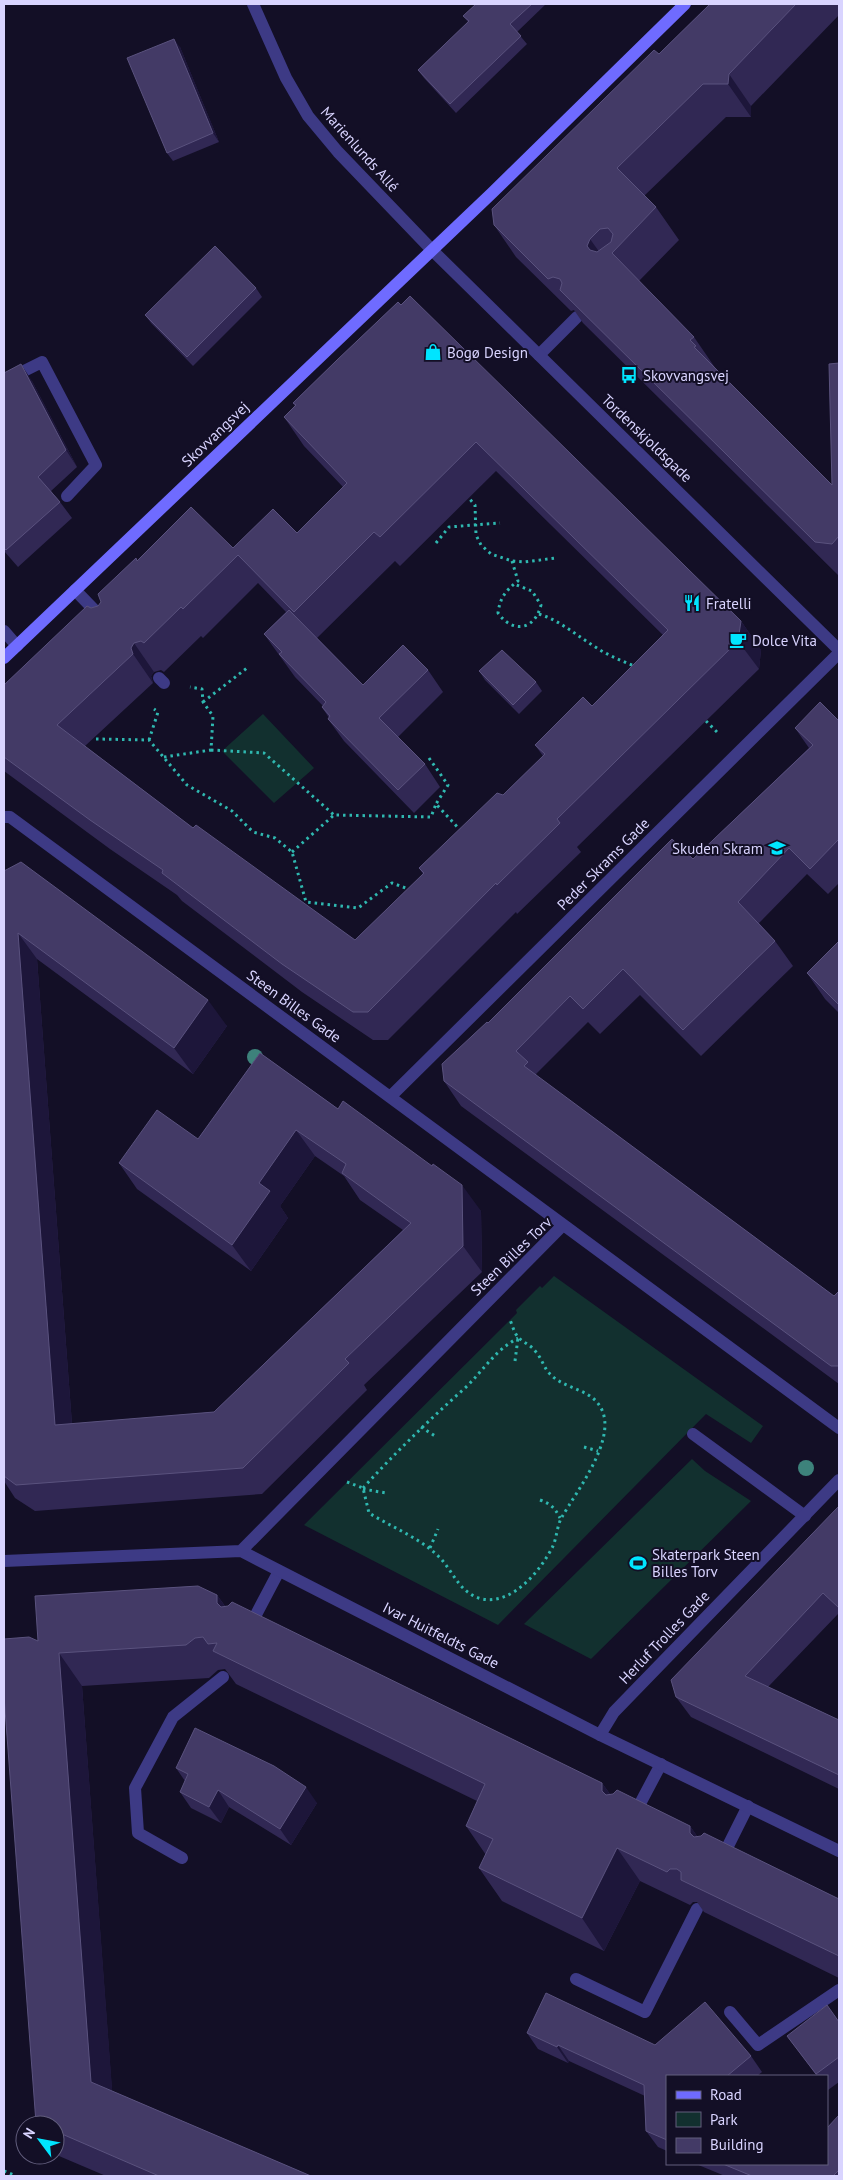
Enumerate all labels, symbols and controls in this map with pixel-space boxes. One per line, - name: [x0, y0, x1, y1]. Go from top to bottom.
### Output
- street label: Marienlunds Allé: [317, 103, 403, 195]
- shop icon: Bogø Design: [423, 342, 443, 362]
- place label: Bogø Design: [447, 343, 528, 362]
- bus stop icon: Skovvangsvej: [619, 365, 639, 385]
- place label: Skovvangsvej: [643, 366, 729, 385]
- street label: Tordenskjoldsgade: [598, 390, 696, 486]
- street label: Skovvangsvej: [177, 397, 253, 471]
- restaurant icon: Fratelli: [682, 593, 702, 613]
- place label: Fratelli: [706, 594, 752, 613]
- cafe icon: Dolce Vita: [728, 630, 748, 650]
- place label: Dolce Vita: [752, 631, 817, 650]
- street label: Peder Skrams Gade: [553, 814, 653, 914]
- school or university icon: Skuden Skram: [767, 838, 787, 858]
- place label: Skuden Skram: [672, 839, 763, 858]
- street label: Steen Billes Gade: [243, 965, 345, 1047]
- street label: Steen Billes Torv: [466, 1212, 556, 1300]
- place label: Skaterpark Steen Billes Torv: [652, 1545, 760, 1581]
- sports icon: Skaterpark Steen Billes Torv: [628, 1553, 648, 1573]
- street label: Herluf Trolles Gade: [615, 1586, 713, 1688]
- street label: Ivar Huitfeldts Gade: [380, 1598, 502, 1672]
- legend: [666, 2075, 828, 2165]
- text: Road: [710, 2085, 742, 2104]
- text: Park: [710, 2110, 738, 2129]
- north arrow: [15, 2115, 65, 2165]
- text: N: [19, 2124, 39, 2142]
- text: Building: [710, 2135, 764, 2154]

